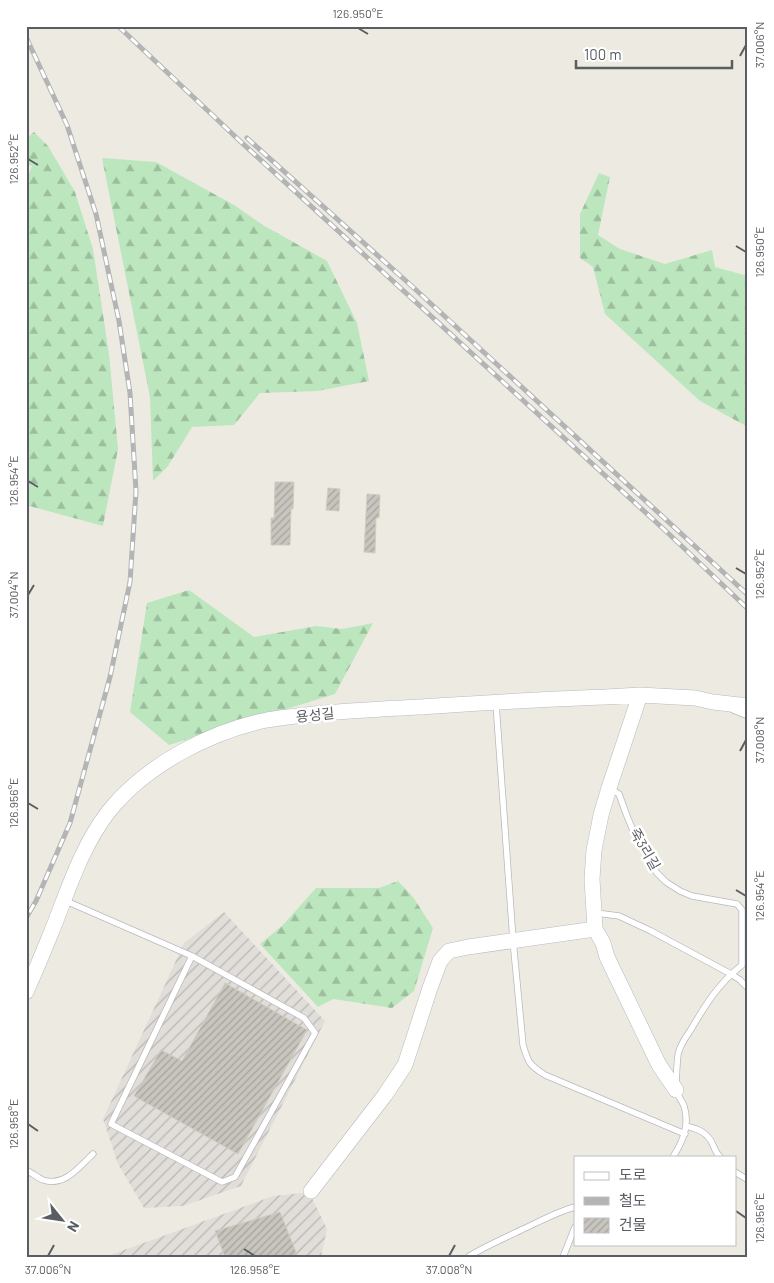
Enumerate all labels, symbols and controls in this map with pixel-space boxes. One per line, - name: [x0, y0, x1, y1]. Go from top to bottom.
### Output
- text: 126.950°E: [332, 6, 384, 20]
- text: 37.006°N: [752, 22, 766, 68]
- scale bar: [576, 38, 733, 70]
- text: 100 m: [584, 45, 622, 63]
- text: 126.952°E: [6, 134, 20, 184]
- text: 126.950°E: [752, 226, 766, 278]
- text: 126.954°E: [6, 455, 20, 507]
- text: 126.952°E: [752, 549, 766, 599]
- text: 37.004°N: [6, 571, 20, 619]
- street label: 용성길: [295, 704, 335, 725]
- text: 37.008°N: [752, 717, 766, 763]
- text: 126.956°E: [6, 778, 20, 828]
- street label: 죽3리길: [627, 825, 664, 873]
- text: 126.954°E: [752, 870, 766, 922]
- text: 126.958°E: [6, 1099, 20, 1149]
- legend: [574, 1156, 736, 1246]
- text: 도로: [619, 1165, 647, 1183]
- text: 철도: [619, 1191, 647, 1209]
- text: 126.956°E: [752, 1193, 766, 1243]
- north arrow: [38, 1196, 88, 1246]
- text: 건물: [619, 1215, 647, 1233]
- text: N: [64, 1218, 83, 1235]
- text: 37.006°N: [25, 1262, 71, 1276]
- text: 126.958°E: [230, 1262, 280, 1276]
- text: 37.008°N: [426, 1262, 472, 1276]

